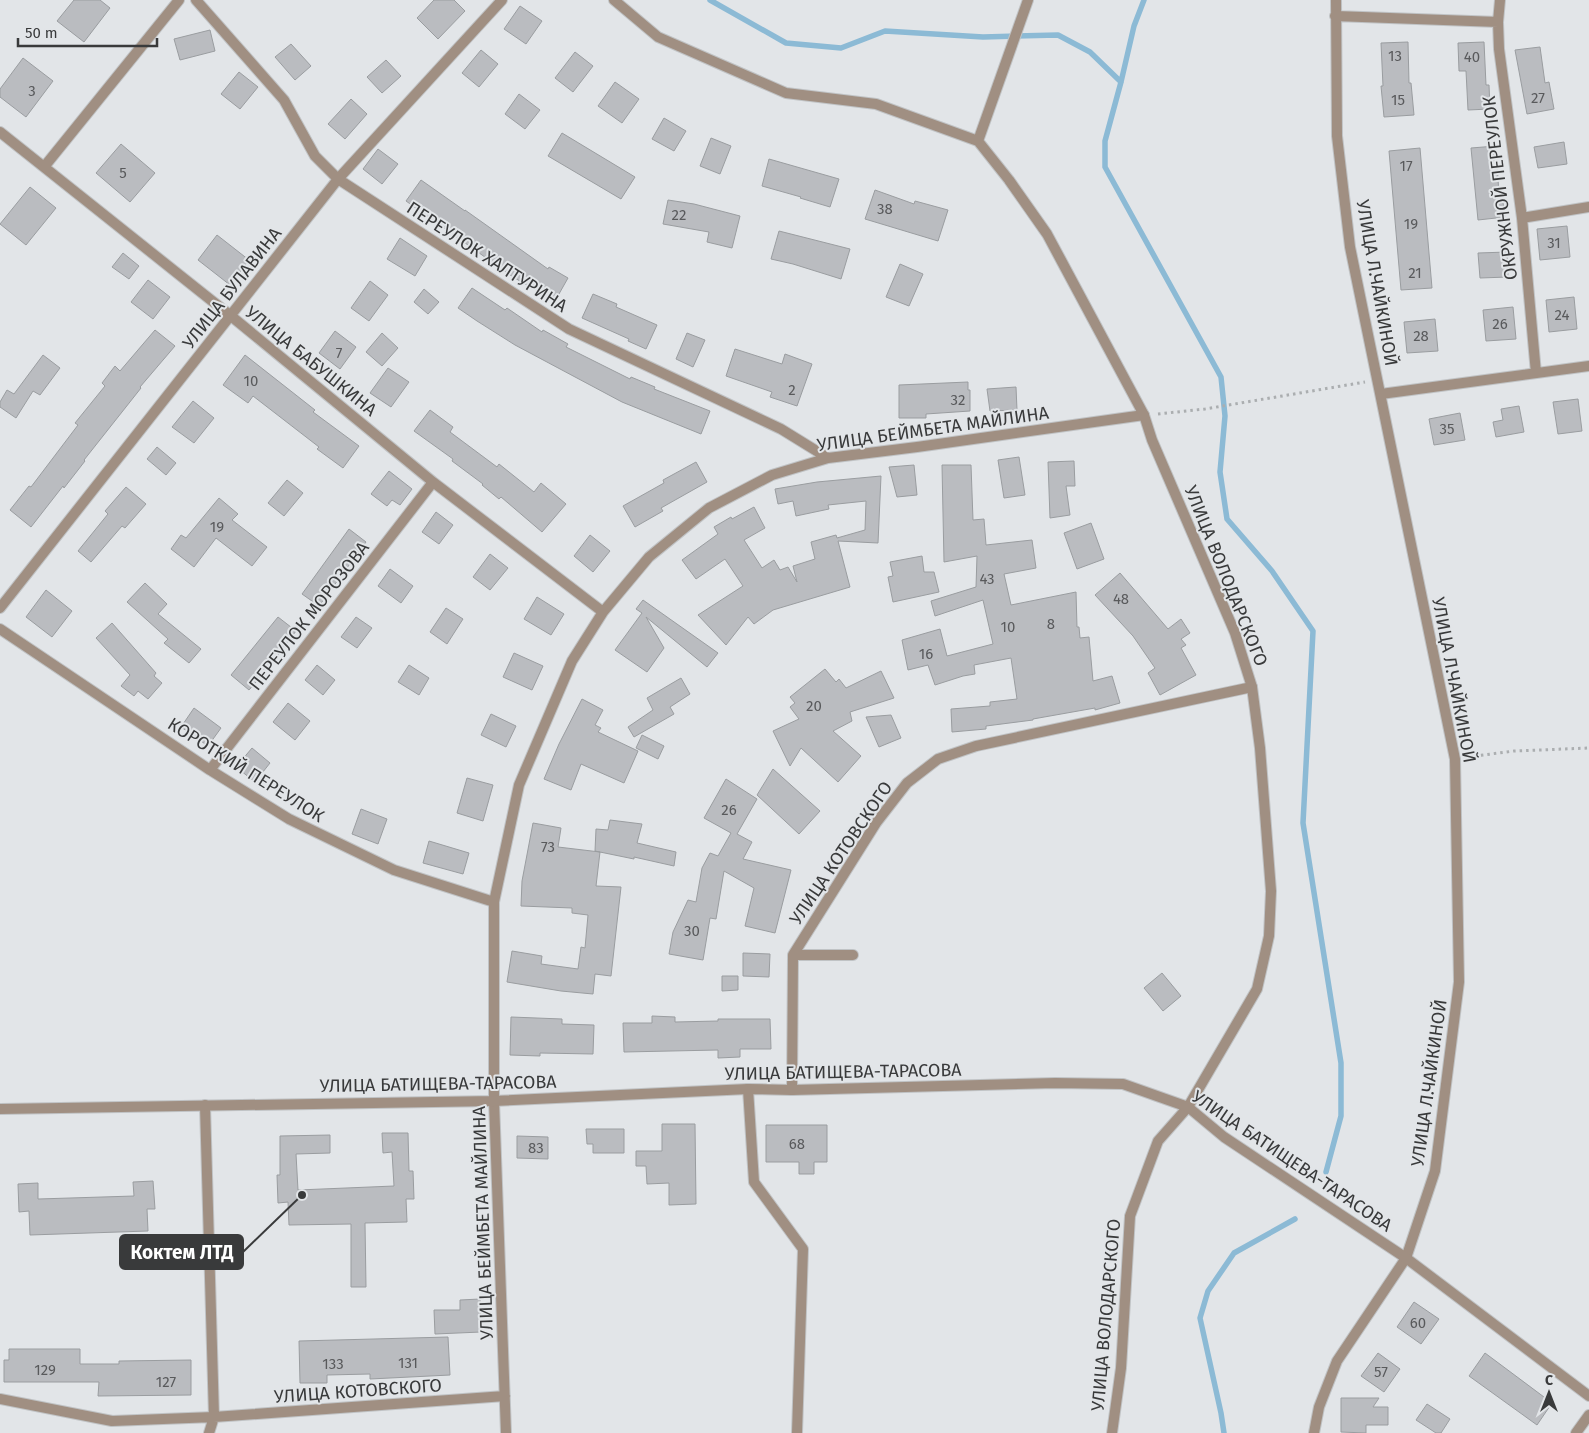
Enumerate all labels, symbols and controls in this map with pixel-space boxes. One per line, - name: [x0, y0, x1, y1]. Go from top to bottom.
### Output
- scale bar: [18, 15, 156, 47]
- text: 50 m: [25, 24, 58, 42]
- house number: 13: [1388, 47, 1402, 65]
- house number: 40: [1464, 48, 1480, 66]
- house number: 3: [28, 82, 36, 100]
- house number: 27: [1531, 89, 1545, 107]
- house number: 15: [1391, 91, 1405, 109]
- street label: ОКРУЖНОЙ ПЕРЕУЛОК: [1478, 94, 1522, 281]
- house number: 17: [1399, 157, 1413, 175]
- house number: 5: [119, 164, 127, 182]
- street label: ПЕРЕУЛОК ХАЛТУРИНА: [403, 197, 572, 318]
- street label: УЛИЦА Л.ЧАЙКИНОЙ: [1352, 198, 1402, 368]
- house number: 38: [877, 200, 893, 218]
- house number: 22: [672, 206, 686, 224]
- house number: 19: [1404, 215, 1418, 233]
- street label: УЛИЦА БУЛАВИНА: [178, 222, 287, 353]
- house number: 31: [1547, 234, 1561, 252]
- house number: 21: [1408, 264, 1422, 282]
- street label: УЛИЦА БАБУШКИНА: [241, 301, 382, 421]
- house number: 24: [1554, 306, 1570, 324]
- house number: 26: [1492, 315, 1508, 333]
- house number: 28: [1413, 327, 1429, 345]
- house number: 7: [336, 344, 343, 362]
- house number: 10: [244, 372, 258, 390]
- house number: 2: [788, 381, 796, 399]
- house number: 32: [951, 391, 965, 409]
- street label: УЛИЦА БЕЙМБЕТА МАЙЛИНА: [816, 402, 1051, 456]
- house number: 35: [1439, 420, 1455, 438]
- street label: УЛИЦА ВОЛОДАРСКОГО: [1180, 482, 1272, 670]
- house number: 19: [210, 518, 224, 536]
- street label: ПЕРЕУЛОК МОРОЗОВА: [244, 537, 374, 695]
- house number: 43: [979, 570, 995, 588]
- house number: 48: [1113, 590, 1129, 608]
- street label: УЛИЦА Л.ЧАЙКИНОЙ: [1427, 595, 1481, 765]
- house number: 8: [1047, 615, 1055, 633]
- house number: 10: [1001, 618, 1015, 636]
- house number: 16: [919, 645, 933, 663]
- house number: 20: [806, 697, 822, 715]
- street label: КОРОТКИЙ ПЕРЕУЛОК: [164, 713, 329, 827]
- street label: УЛИЦА КОТОВСКОГО: [785, 777, 897, 929]
- house number: 26: [721, 801, 737, 819]
- house number: 73: [541, 838, 555, 856]
- house number: 30: [684, 922, 700, 940]
- street label: УЛИЦА Л.ЧАЙКИНОЙ: [1406, 998, 1452, 1168]
- street label: УЛИЦА БАТИЩЕВА-ТАРАСОВА: [724, 1059, 962, 1085]
- street label: УЛИЦА БАТИЩЕВА-ТАРАСОВА: [319, 1071, 557, 1097]
- street label: УЛИЦА БАТИЩЕВА-ТАРАСОВА: [1188, 1086, 1397, 1237]
- street label: УЛИЦА БЕЙМБЕТА МАЙЛИНА: [468, 1105, 498, 1340]
- house number: 68: [789, 1135, 805, 1153]
- house number: 83: [528, 1139, 544, 1157]
- street label: УЛИЦА ВОЛОДАРСКОГО: [1087, 1218, 1125, 1412]
- callout: Коктем ЛТД: [120, 1235, 243, 1269]
- text: Коктем ЛТД: [130, 1241, 234, 1264]
- house number: 60: [1410, 1314, 1426, 1332]
- house number: 131: [398, 1354, 418, 1372]
- house number: 133: [322, 1355, 344, 1373]
- house number: 129: [34, 1361, 56, 1379]
- house number: 57: [1374, 1363, 1388, 1381]
- north arrow: [1524, 1368, 1574, 1418]
- text: С: [1545, 1372, 1553, 1389]
- house number: 127: [156, 1373, 177, 1391]
- street label: УЛИЦА КОТОВСКОГО: [273, 1374, 443, 1408]

